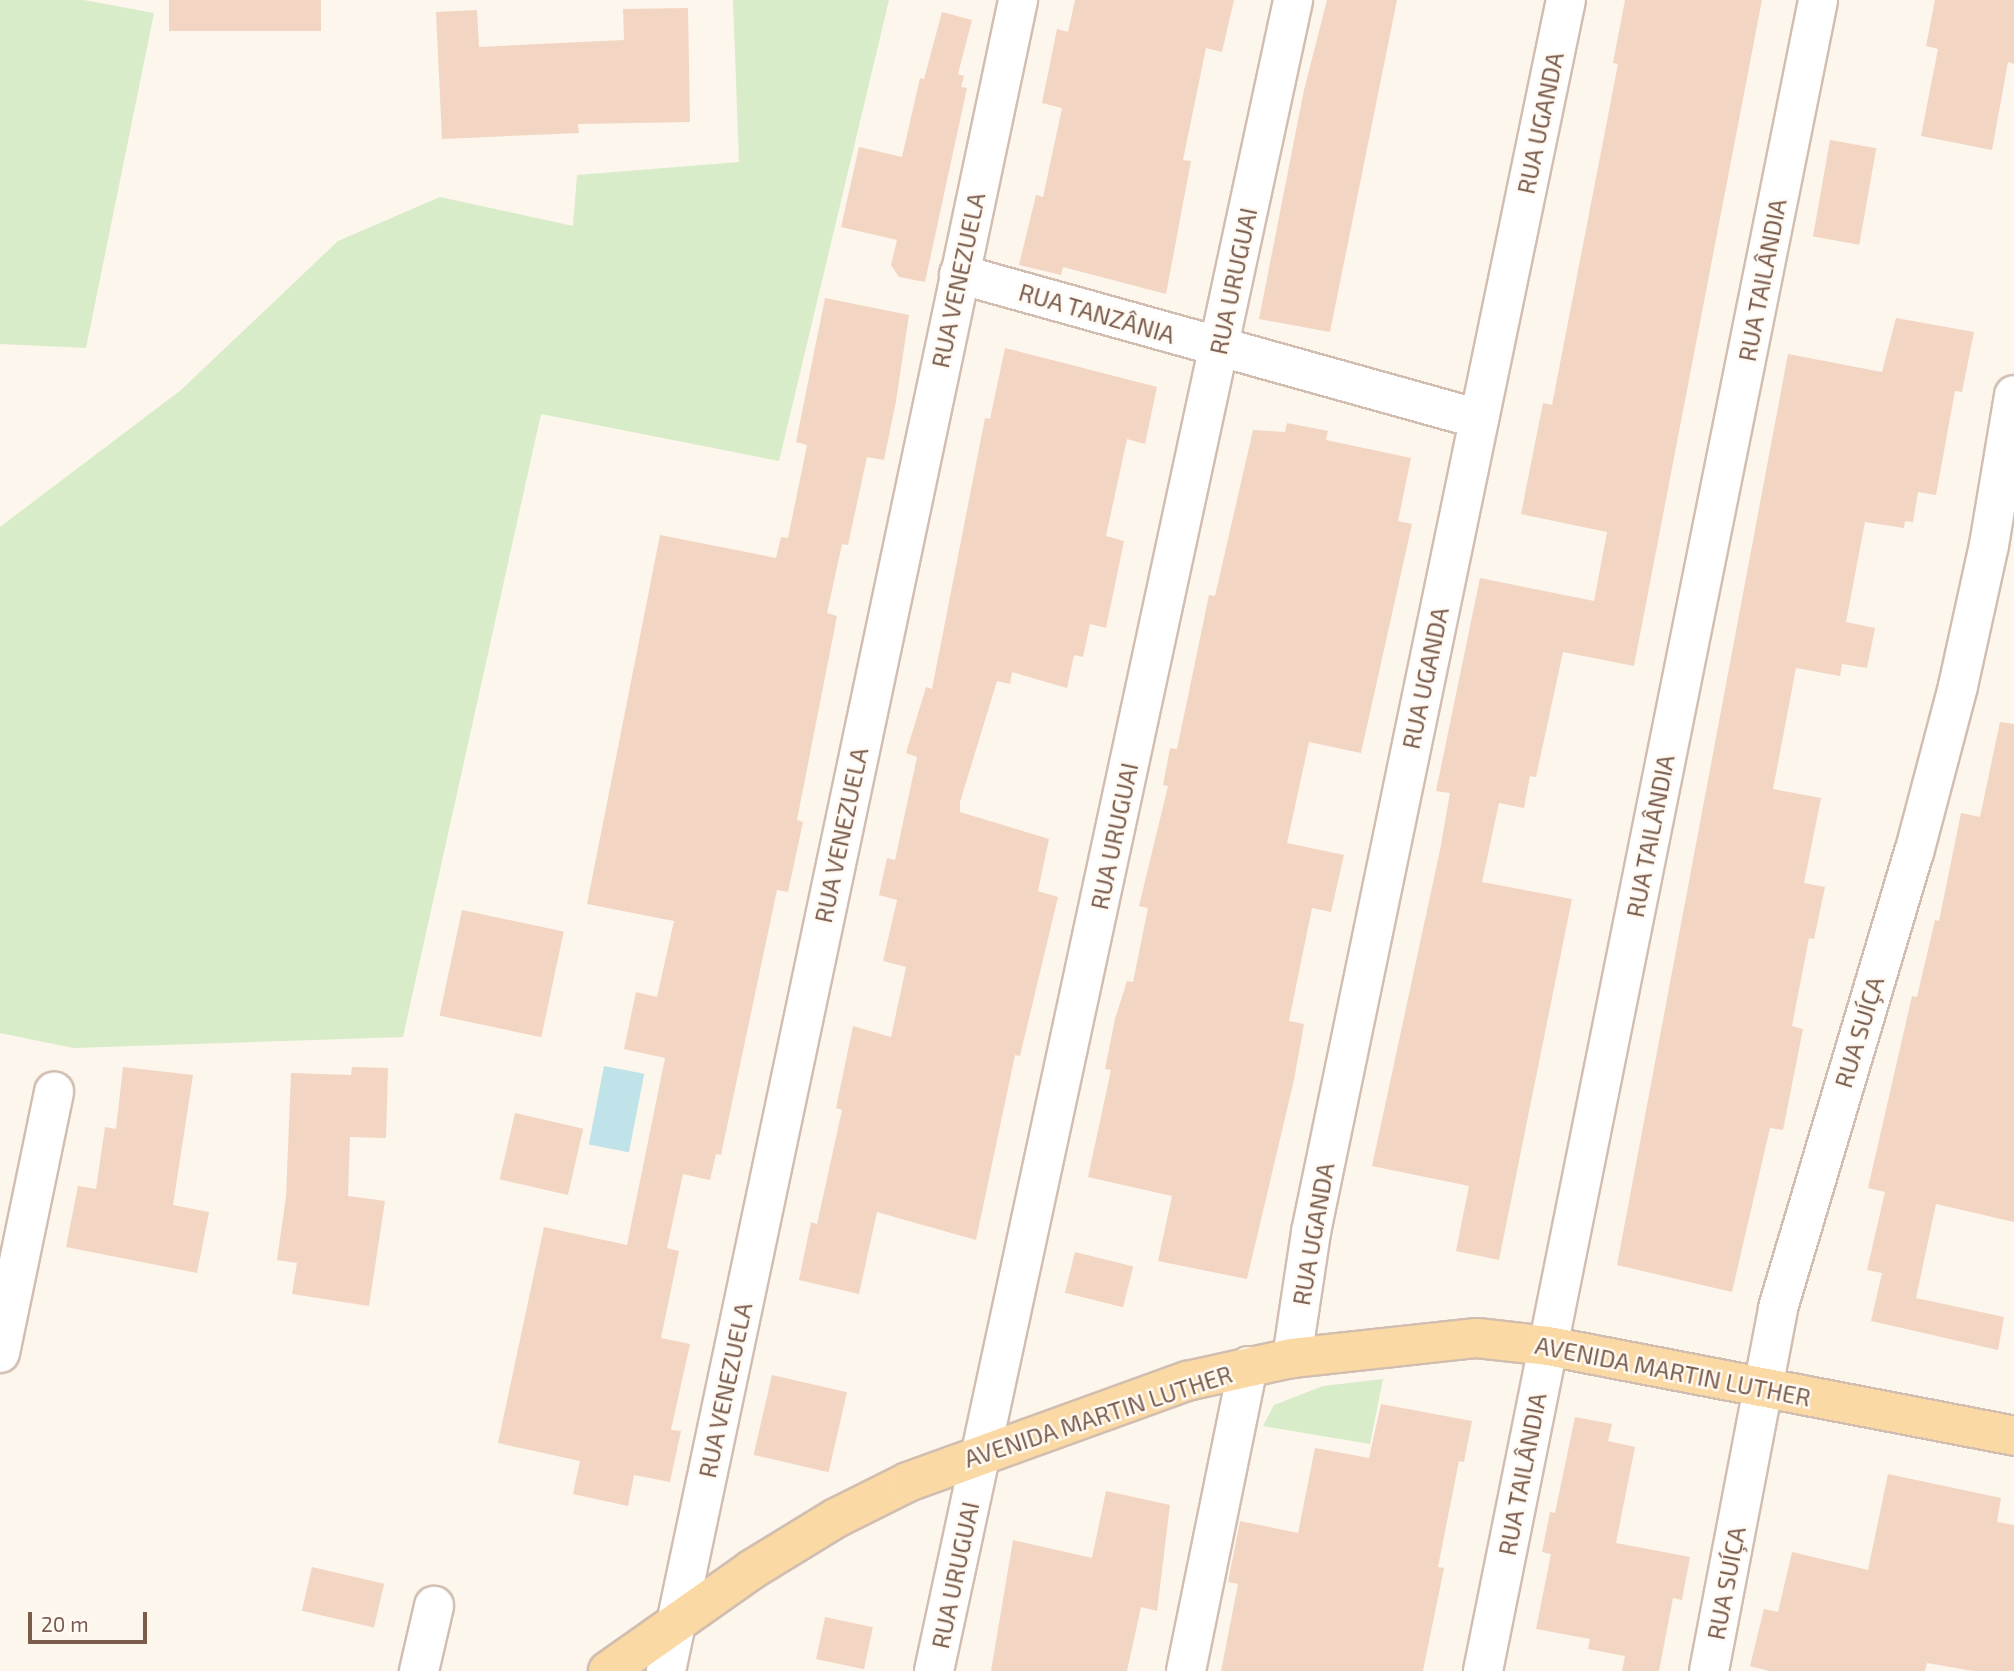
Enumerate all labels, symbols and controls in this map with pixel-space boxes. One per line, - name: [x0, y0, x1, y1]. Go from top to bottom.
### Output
- street label: RUA UGANDA: [1511, 49, 1569, 197]
- street label: RUA VENEZUELA: [925, 189, 991, 371]
- street label: RUA TAILÂNDIA: [1732, 196, 1792, 364]
- street label: RUA URUGUAI: [1203, 205, 1263, 357]
- street label: RUA TANZÂNIA: [1015, 277, 1179, 349]
- street label: RUA UGANDA: [1396, 604, 1454, 752]
- street label: RUA VENEZUELA: [808, 744, 874, 926]
- street label: RUA TAILÂNDIA: [1620, 752, 1680, 920]
- street label: RUA URUGUAI: [1084, 760, 1144, 912]
- street label: RUA SUÍÇA: [1828, 973, 1890, 1091]
- street label: RUA UGANDA: [1286, 1160, 1340, 1308]
- street label: RUA VENEZUELA: [692, 1299, 758, 1481]
- street label: AVENIDA MARTIN LUTHER: [1532, 1330, 1814, 1412]
- street label: AVENIDA MARTIN LUTHER: [960, 1359, 1236, 1473]
- street label: RUA TAILÂNDIA: [1492, 1390, 1552, 1558]
- street label: RUA URUGUAI: [925, 1499, 985, 1651]
- street label: RUA SUÍÇA: [1701, 1524, 1751, 1642]
- scale bar: [32, 1598, 150, 1642]
- text: 20 m: [41, 1611, 89, 1636]

